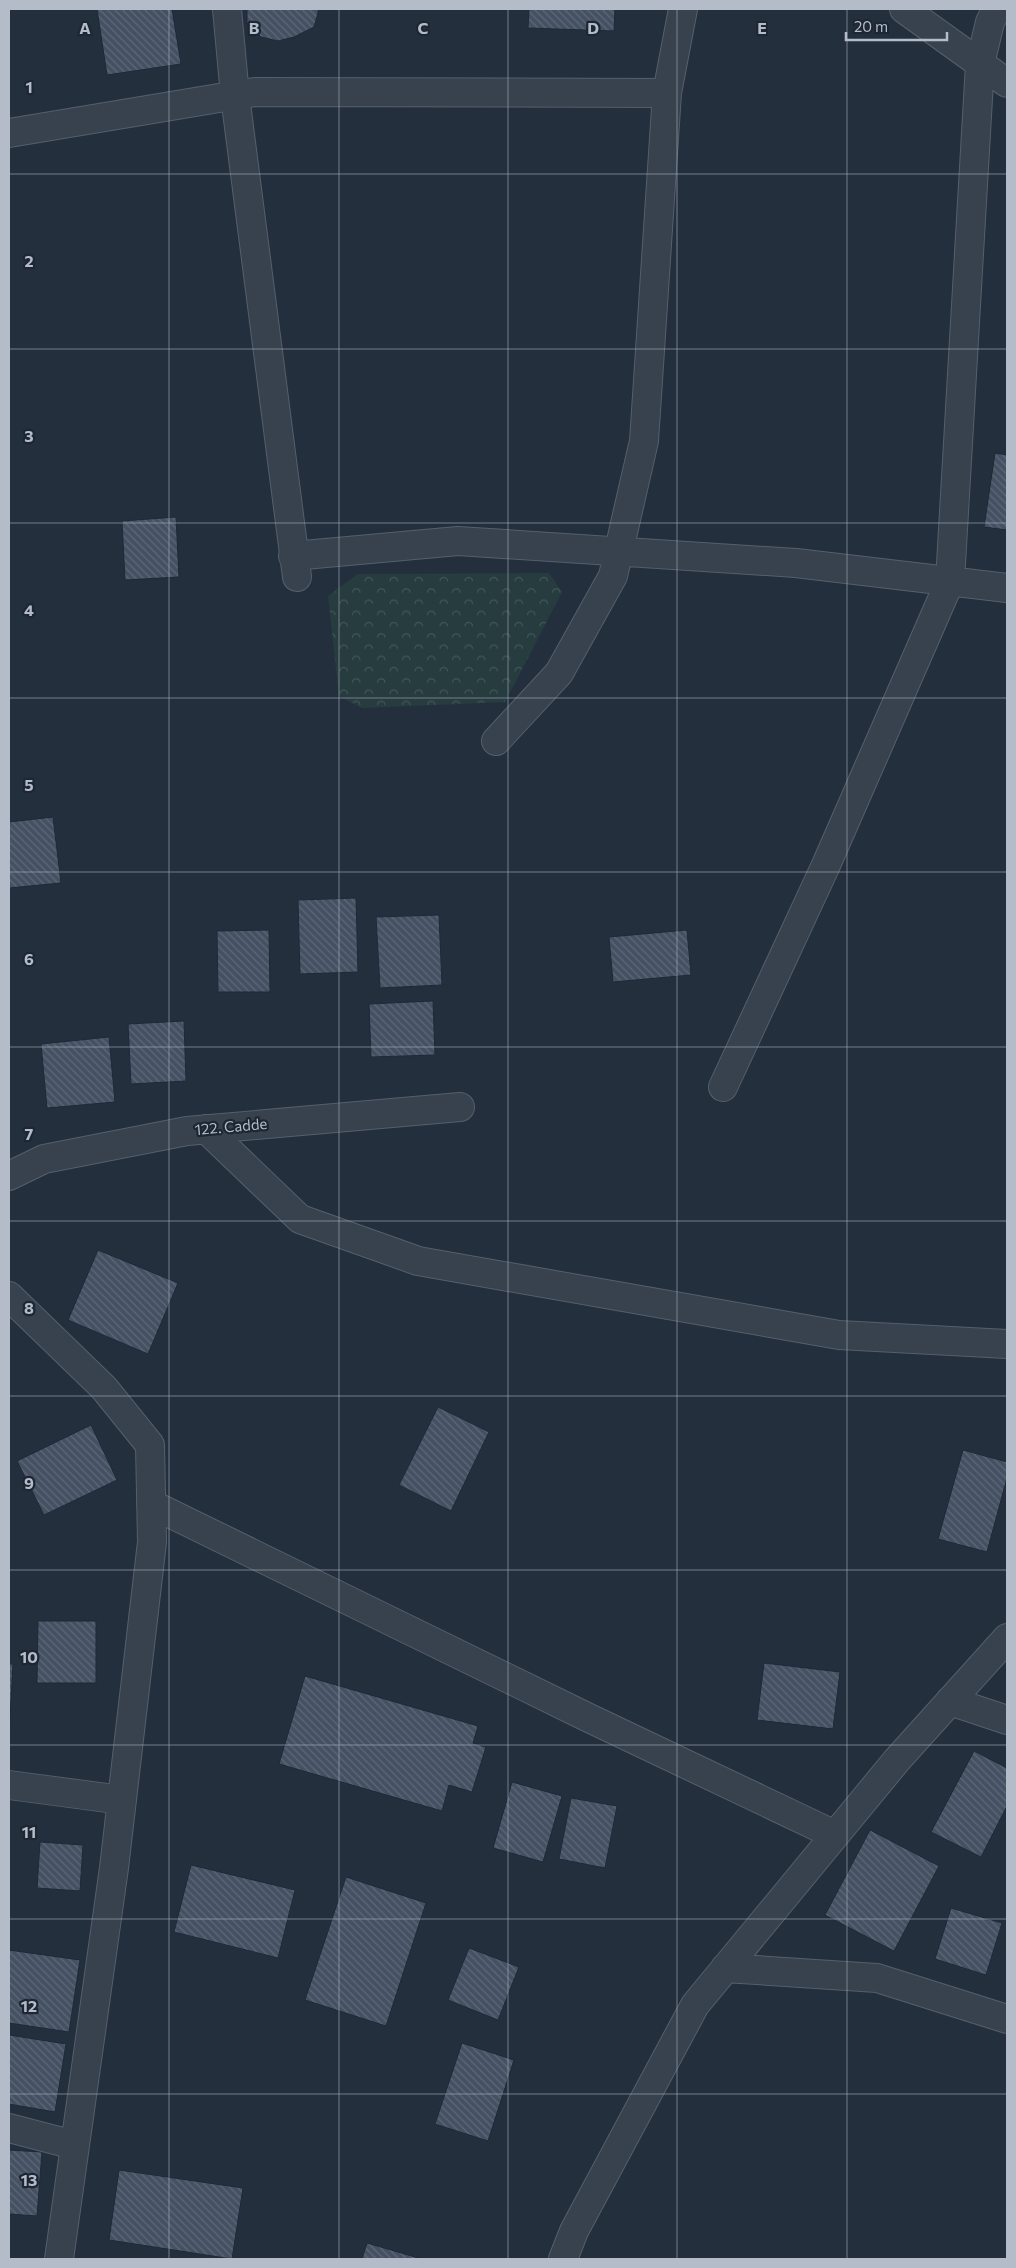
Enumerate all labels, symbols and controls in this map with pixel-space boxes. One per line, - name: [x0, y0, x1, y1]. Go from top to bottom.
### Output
- scale bar: [846, 10, 947, 42]
- text: 20 m: [854, 17, 888, 35]
- text: A: [79, 18, 91, 37]
- text: B: [249, 18, 260, 37]
- text: C: [418, 18, 429, 37]
- text: D: [587, 18, 599, 37]
- text: E: [757, 18, 767, 37]
- text: 1: [25, 77, 33, 96]
- text: 2: [24, 251, 34, 270]
- text: 3: [24, 426, 34, 445]
- text: 4: [24, 600, 34, 619]
- text: 5: [24, 775, 34, 794]
- text: 6: [24, 949, 34, 968]
- street label: 122. Cadde: [194, 1114, 268, 1138]
- text: 7: [25, 1124, 34, 1143]
- text: 8: [24, 1298, 34, 1317]
- text: 9: [24, 1473, 34, 1492]
- text: 10: [20, 1647, 38, 1666]
- text: 11: [22, 1822, 36, 1841]
- text: 12: [21, 1996, 37, 2015]
- text: 13: [21, 2170, 37, 2189]

